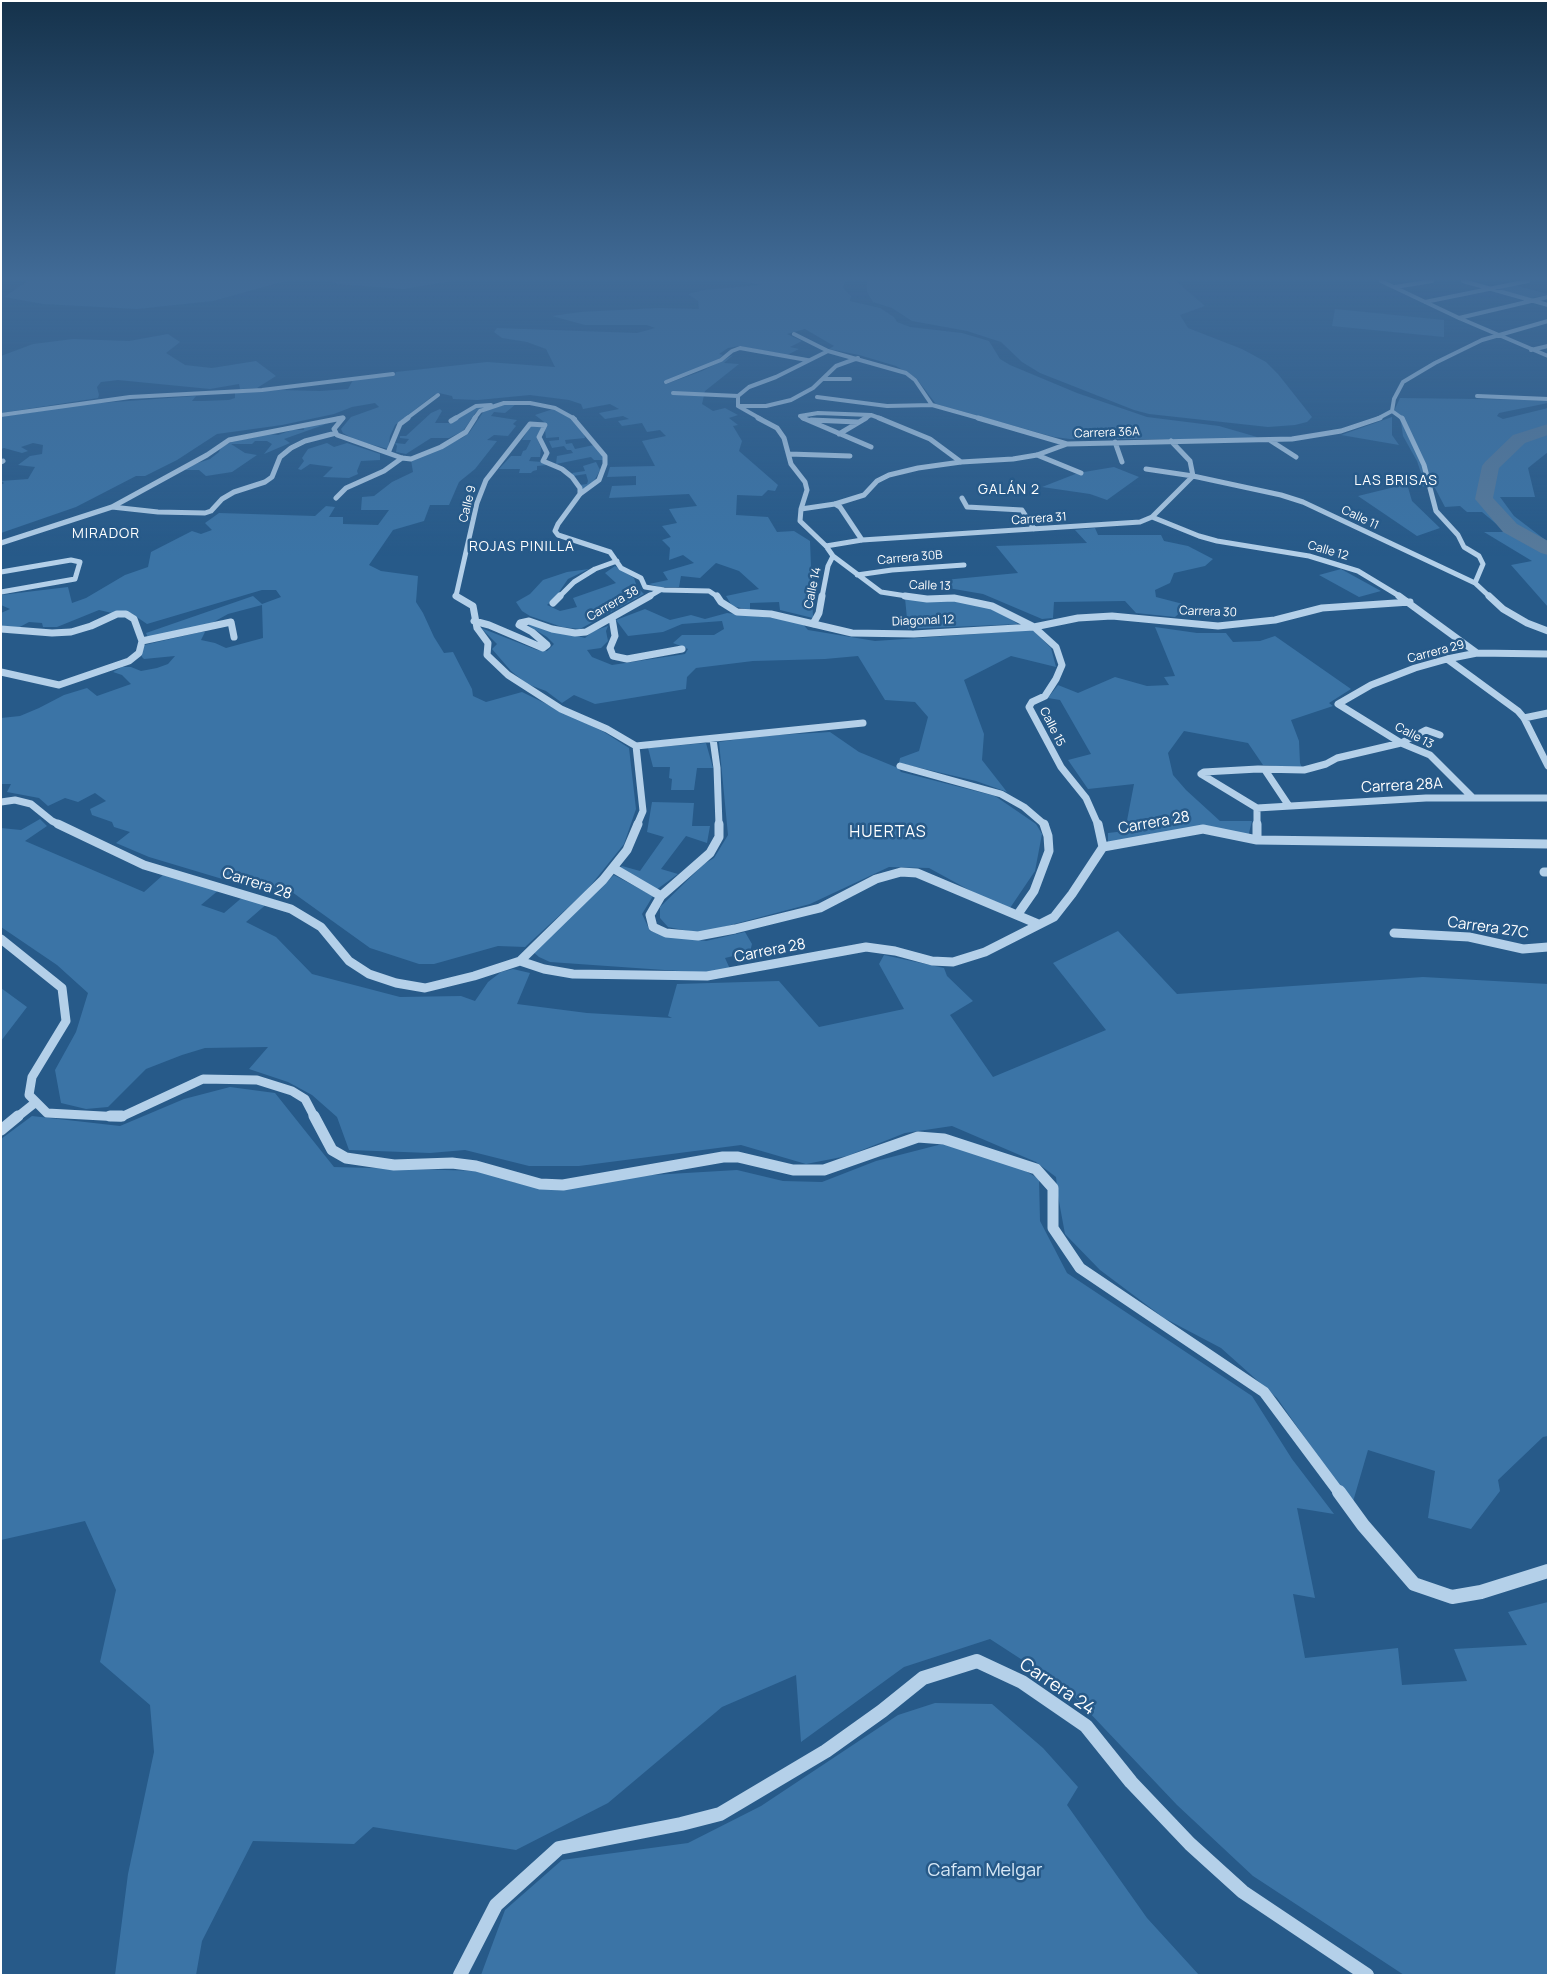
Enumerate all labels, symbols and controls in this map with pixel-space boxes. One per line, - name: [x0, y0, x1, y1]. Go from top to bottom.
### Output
- street label: Carrera 36A: [1074, 425, 1140, 441]
- district label: LAS BRISAS: [1353, 473, 1439, 489]
- district label: GALÁN 2: [977, 482, 1041, 498]
- street label: Calle 9: [456, 484, 480, 524]
- street label: Calle 11: [1339, 503, 1381, 533]
- street label: Carrera 31: [1011, 510, 1067, 528]
- district label: MIRADOR: [71, 526, 141, 542]
- street label: Calle 12: [1306, 538, 1350, 564]
- district label: ROJAS PINILLA: [467, 539, 577, 555]
- street label: Carrera 30B: [877, 548, 943, 568]
- street label: Calle 14: [802, 566, 824, 610]
- street label: Calle 13: [909, 578, 951, 594]
- street label: Carrera 38: [584, 583, 642, 625]
- street label: Carrera 30: [1179, 604, 1237, 620]
- street label: Diagonal 12: [892, 613, 954, 629]
- street label: Carrera 29: [1406, 638, 1466, 666]
- street label: Calle 15: [1036, 705, 1068, 749]
- street label: Calle 13: [1392, 720, 1436, 752]
- street label: Carrera 28A: [1361, 775, 1443, 797]
- street label: Carrera 28: [1117, 808, 1191, 838]
- district label: HUERTAS: [848, 823, 928, 843]
- street label: Carrera 28: [220, 864, 294, 904]
- street label: Carrera 27C: [1446, 913, 1530, 943]
- street label: Carrera 28: [733, 935, 807, 967]
- street label: Carrera 24: [1015, 1654, 1099, 1720]
- park label: Cafam Melgar: [928, 1860, 1042, 1882]

